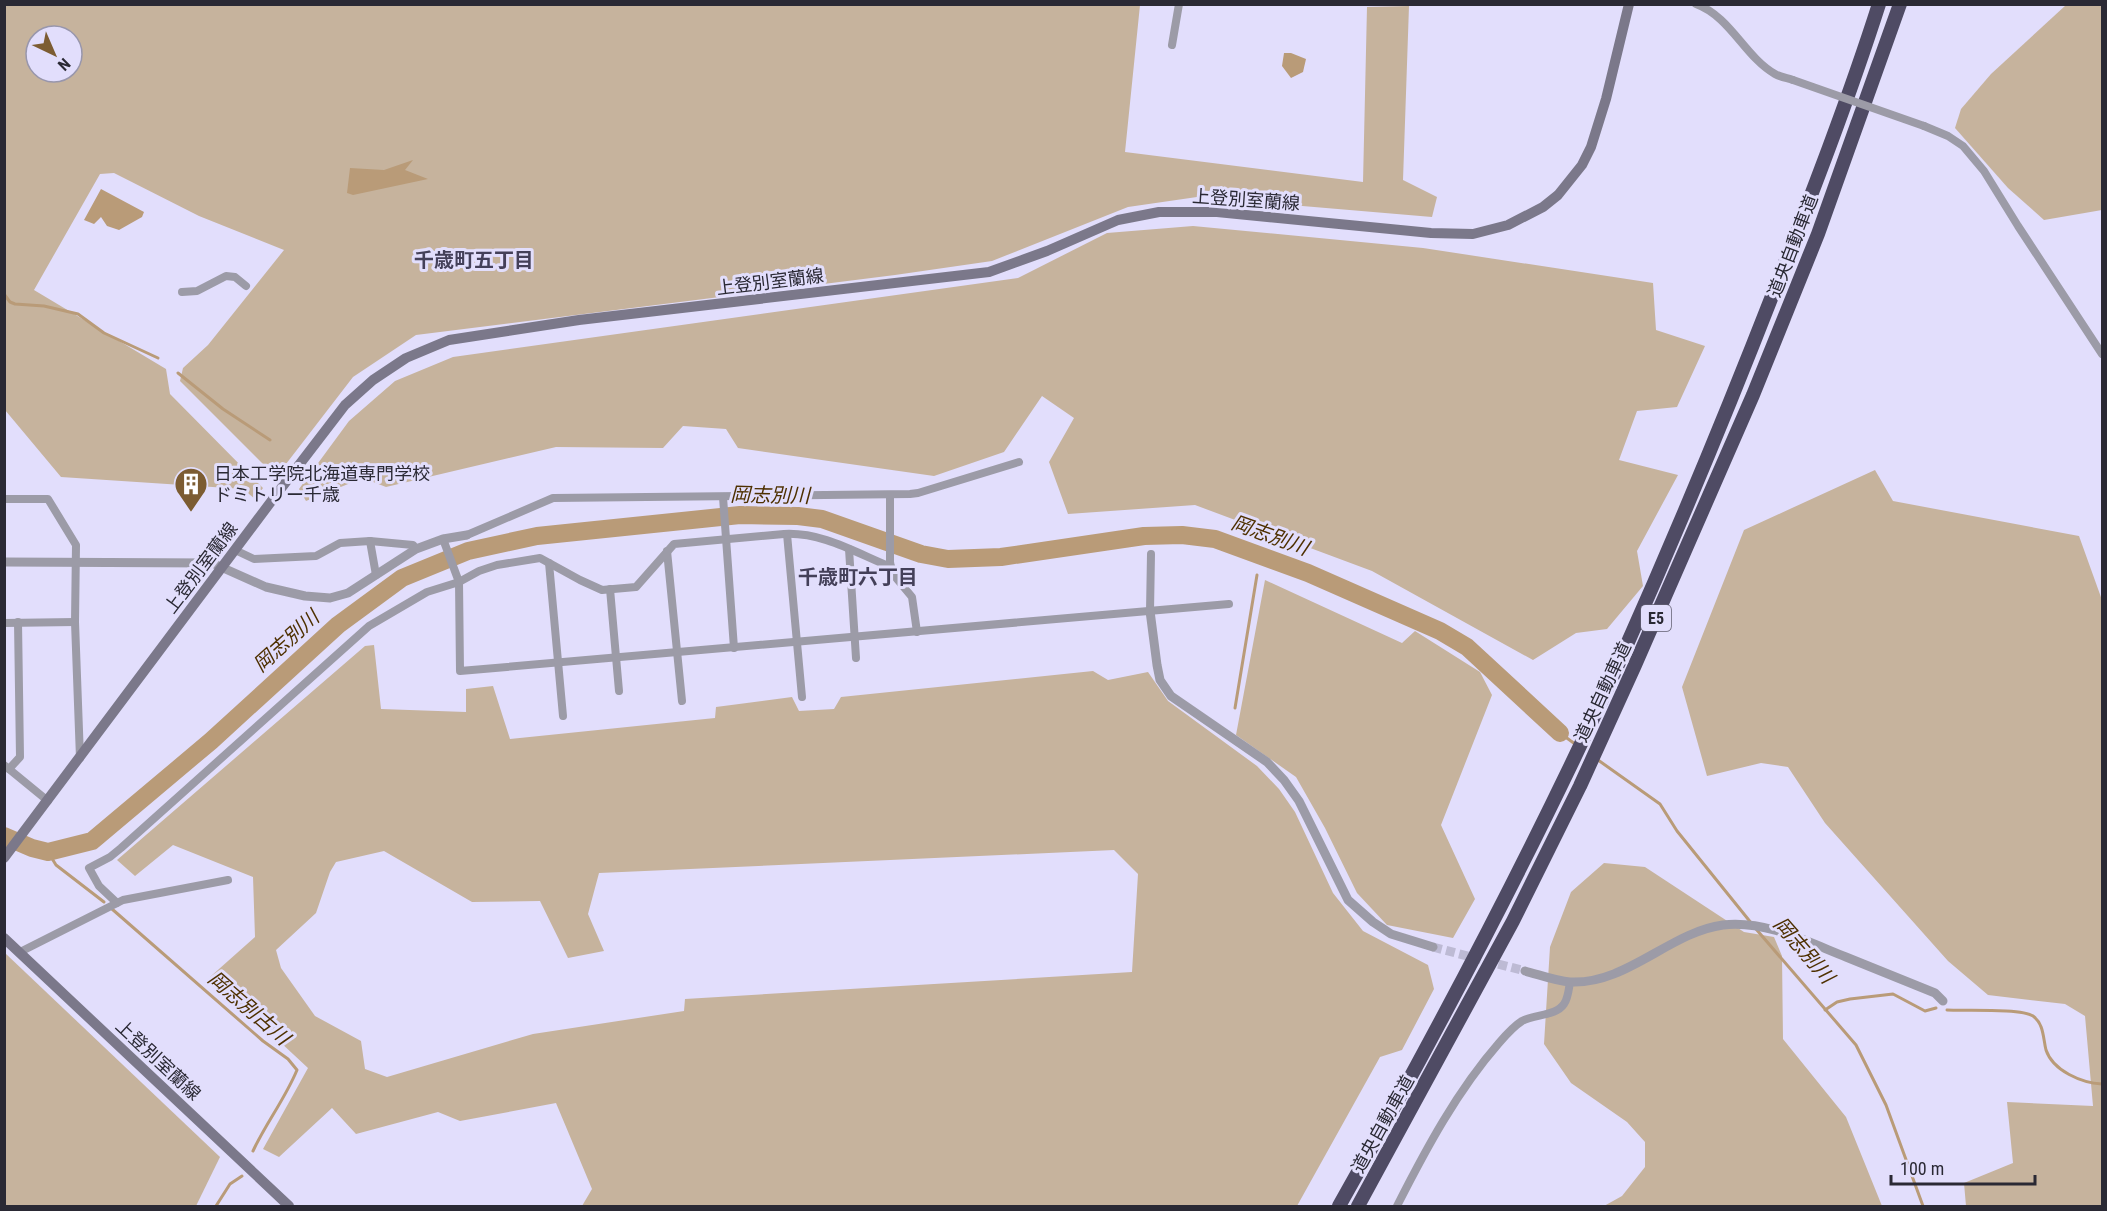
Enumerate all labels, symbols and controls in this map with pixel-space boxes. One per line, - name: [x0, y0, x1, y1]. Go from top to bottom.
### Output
- north arrow: [24, 24, 84, 84]
- text: N: [54, 54, 74, 75]
- street label: 上登別室蘭線: [1191, 185, 1301, 214]
- street label: 道央自動車道: [1763, 192, 1822, 300]
- district label: 千歳町五丁目: [414, 248, 534, 272]
- street label: 上登別室蘭線: [715, 265, 825, 299]
- place label: 日本工学院北海道専門学校 ドミトリー千歳: [214, 463, 430, 505]
- building icon: 日本工学院北海道専門学校 ドミトリー千歳: [173, 466, 209, 513]
- water label: 岡志別川: [730, 482, 812, 508]
- water label: 岡志別川: [1228, 510, 1314, 561]
- street label: 上登別室蘭線: [160, 518, 241, 617]
- district label: 千歳町六丁目: [798, 565, 918, 589]
- water label: 岡志別川: [248, 604, 325, 677]
- road number: E5: [1641, 605, 1671, 631]
- street label: 道央自動車道: [1570, 638, 1635, 745]
- water label: 岡志別川: [1769, 912, 1841, 990]
- water label: 岡志別古川: [203, 966, 296, 1051]
- street label: 上登別室蘭線: [112, 1015, 205, 1104]
- street label: 道央自動車道: [1347, 1071, 1418, 1176]
- scale bar: [1891, 1148, 2035, 1186]
- text: 100 m: [1900, 1158, 1944, 1179]

